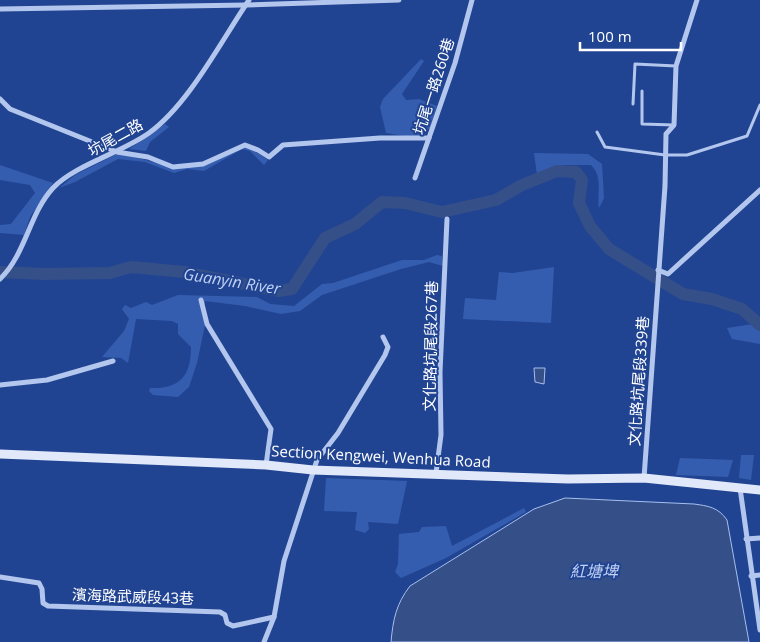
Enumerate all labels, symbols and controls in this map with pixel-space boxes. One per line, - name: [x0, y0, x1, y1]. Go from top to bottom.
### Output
- scale bar: [580, 20, 681, 52]
- text: 100 m: [588, 26, 632, 46]
- street label: 坑尾一路260巷: [408, 35, 458, 137]
- street label: 坑尾二路: [84, 114, 146, 160]
- water label: Guanyin River: [182, 262, 283, 300]
- street label: 文化路坑尾段267巷: [419, 280, 441, 412]
- street label: 文化路坑尾段339巷: [623, 315, 653, 447]
- street label: Section Kengwei, Wenhua Road: [271, 440, 491, 472]
- water label: 紅塘埤: [570, 560, 620, 582]
- street label: 濱海路武威段43巷: [72, 584, 194, 608]

